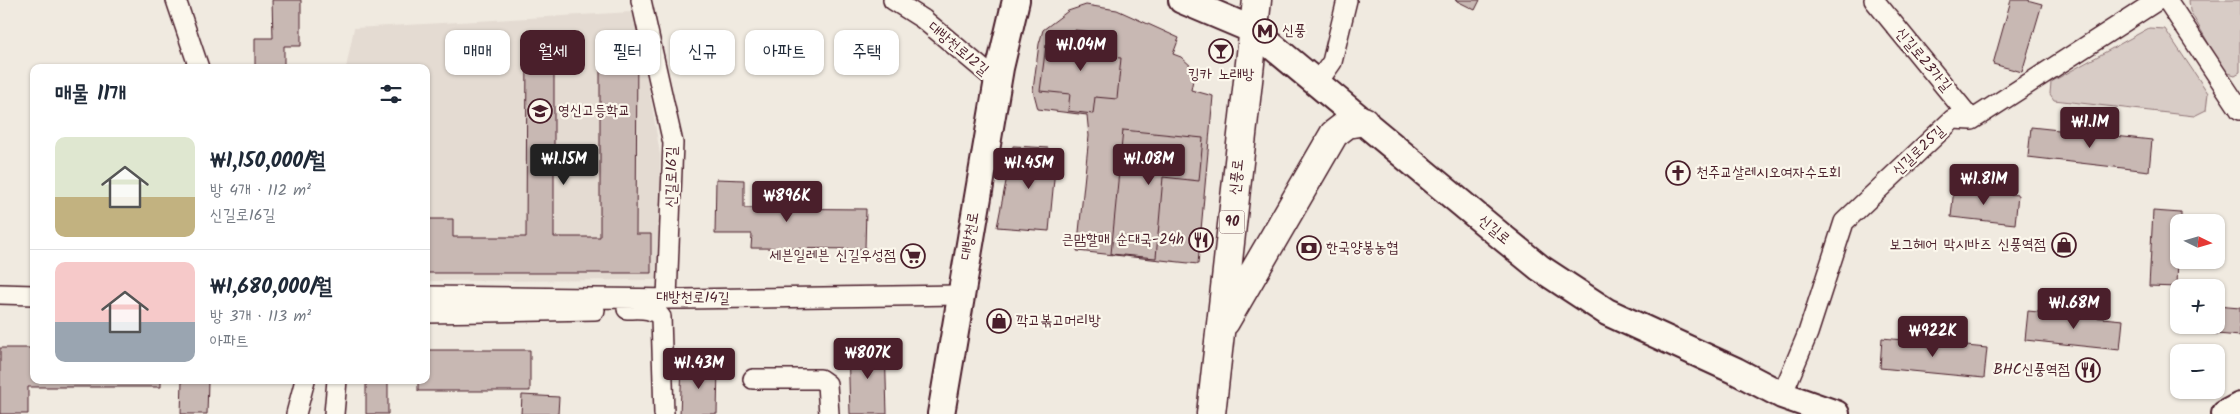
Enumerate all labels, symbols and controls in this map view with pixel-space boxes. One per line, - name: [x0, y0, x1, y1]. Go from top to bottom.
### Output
- street label: 대방천로12길: [922, 16, 994, 82]
- metro station icon: 신풍: [1252, 18, 1278, 44]
- place label: 신풍: [1282, 19, 1306, 43]
- street label: 신길로23가길: [1889, 23, 1957, 97]
- chip: 매매: [445, 30, 510, 75]
- chip: 월세: [520, 30, 585, 75]
- chip: 필터: [595, 30, 660, 75]
- chip: 신규: [670, 30, 735, 75]
- chip: 아파트: [745, 30, 824, 75]
- chip: 주택: [834, 30, 899, 75]
- pin: ₩1.04M: [1040, 30, 1122, 72]
- text: ₩1.04M: [1056, 33, 1106, 58]
- bar icon: 킹카 노래방: [1208, 38, 1234, 64]
- place label: 킹카 노래방: [1188, 63, 1255, 87]
- text: 매물 11개: [55, 78, 126, 111]
- icon: filters: [377, 80, 405, 108]
- school or university icon: 영신고등학교: [527, 98, 553, 124]
- place label: 영신고등학교: [558, 99, 630, 123]
- pin: ₩1.1M: [2055, 106, 2125, 149]
- text: ₩1.1M: [2071, 110, 2109, 135]
- street label: 신길로25길: [1887, 120, 1951, 182]
- pin: ₩1.15M: [523, 144, 605, 186]
- pin: ₩1.08M: [1108, 144, 1190, 186]
- text: ₩1,150,000/월: [210, 145, 326, 178]
- street label: 신길로16길: [659, 146, 685, 208]
- text: ₩1.15M: [541, 147, 587, 172]
- text: ₩1.08M: [1124, 147, 1174, 172]
- pin: ₩1.45M: [988, 148, 1070, 190]
- text: ₩1.45M: [1004, 151, 1054, 176]
- icon: home: [95, 157, 155, 217]
- street label: 신풍로: [1223, 158, 1251, 196]
- church icon: 천주교살레시오여자수도회: [1665, 160, 1691, 186]
- place label: 천주교살레시오여자수도회: [1696, 161, 1841, 185]
- pin: ₩1.81M: [1943, 164, 2025, 206]
- text: ₩1.81M: [1961, 167, 2007, 192]
- text: 방 4개 · 112 m²: [210, 178, 311, 203]
- pin: ₩896K: [752, 180, 822, 223]
- text: ₩896K: [763, 184, 811, 209]
- text: 신길로16길: [210, 203, 275, 228]
- street label: 신길로: [1472, 209, 1516, 251]
- street label: 대방천로: [954, 210, 986, 262]
- road number: 90: [1220, 210, 1244, 233]
- north arrow: [2170, 214, 2225, 269]
- map controls: [2170, 214, 2225, 399]
- restaurant icon: 큰맘할매 순대국-24h: [1188, 227, 1214, 253]
- place label: 큰맘할매 순대국-24h: [1062, 228, 1184, 252]
- shop icon: 보그헤어 막시바즈 신풍역점: [2051, 232, 2077, 258]
- place label: 보그헤어 막시바즈 신풍역점: [1889, 233, 2046, 257]
- bank icon: 한국양봉농협: [1296, 235, 1322, 261]
- place label: 한국양봉농협: [1326, 236, 1398, 260]
- supermarket icon: 세븐일레븐 신길우성점: [900, 243, 926, 269]
- place label: 세븐일레븐 신길우성점: [769, 244, 896, 268]
- text: ₩1,680,000/월: [210, 271, 333, 304]
- button: +: [2170, 279, 2225, 334]
- icon: home: [95, 282, 155, 342]
- street label: 대방천로14길: [656, 285, 730, 311]
- pin: ₩1.68M: [2033, 288, 2115, 330]
- text: ₩1.68M: [2049, 291, 2099, 316]
- text: 방 3개 · 113 m²: [210, 304, 311, 329]
- shop icon: 깍고볶고머리방: [986, 308, 1012, 334]
- place label: 깍고볶고머리방: [1016, 309, 1101, 333]
- pin: ₩922K: [1898, 316, 1968, 358]
- text: ₩922K: [1909, 319, 1957, 344]
- text: 아파트: [210, 329, 249, 354]
- pin: ₩807K: [833, 338, 903, 380]
- text: ₩807K: [845, 341, 891, 366]
- button: −: [2170, 344, 2225, 399]
- pin: ₩1.43M: [658, 348, 740, 390]
- text: ₩1.43M: [674, 351, 724, 376]
- restaurant icon: BHC신풍역점: [2075, 357, 2101, 383]
- place label: BHC신풍역점: [1993, 358, 2070, 382]

